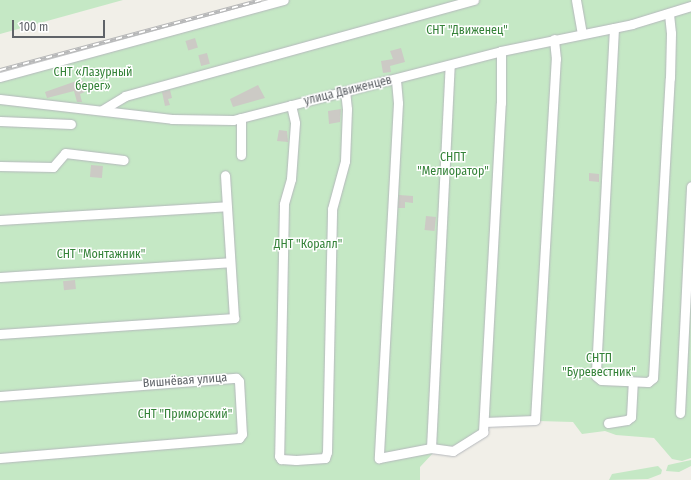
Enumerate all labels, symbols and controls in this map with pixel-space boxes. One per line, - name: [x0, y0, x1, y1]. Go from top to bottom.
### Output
- scale bar: [14, 12, 107, 38]
- text: 100 m: [19, 20, 48, 34]
- park label: СНТ "Движенец": [426, 24, 508, 38]
- park label: СНТ «Лазурный берег»: [54, 66, 132, 94]
- street label: улица Движенцев: [303, 73, 393, 109]
- park label: СНПТ "Мелиоратор": [417, 151, 489, 179]
- park label: ДНТ "Коралл": [274, 238, 342, 252]
- park label: СНТ "Монтажник": [57, 248, 145, 262]
- park label: СНТП "Буревестник": [562, 352, 636, 380]
- street label: Вишнёвая улица: [142, 371, 228, 391]
- park label: СНТ "Приморский": [138, 408, 232, 422]

